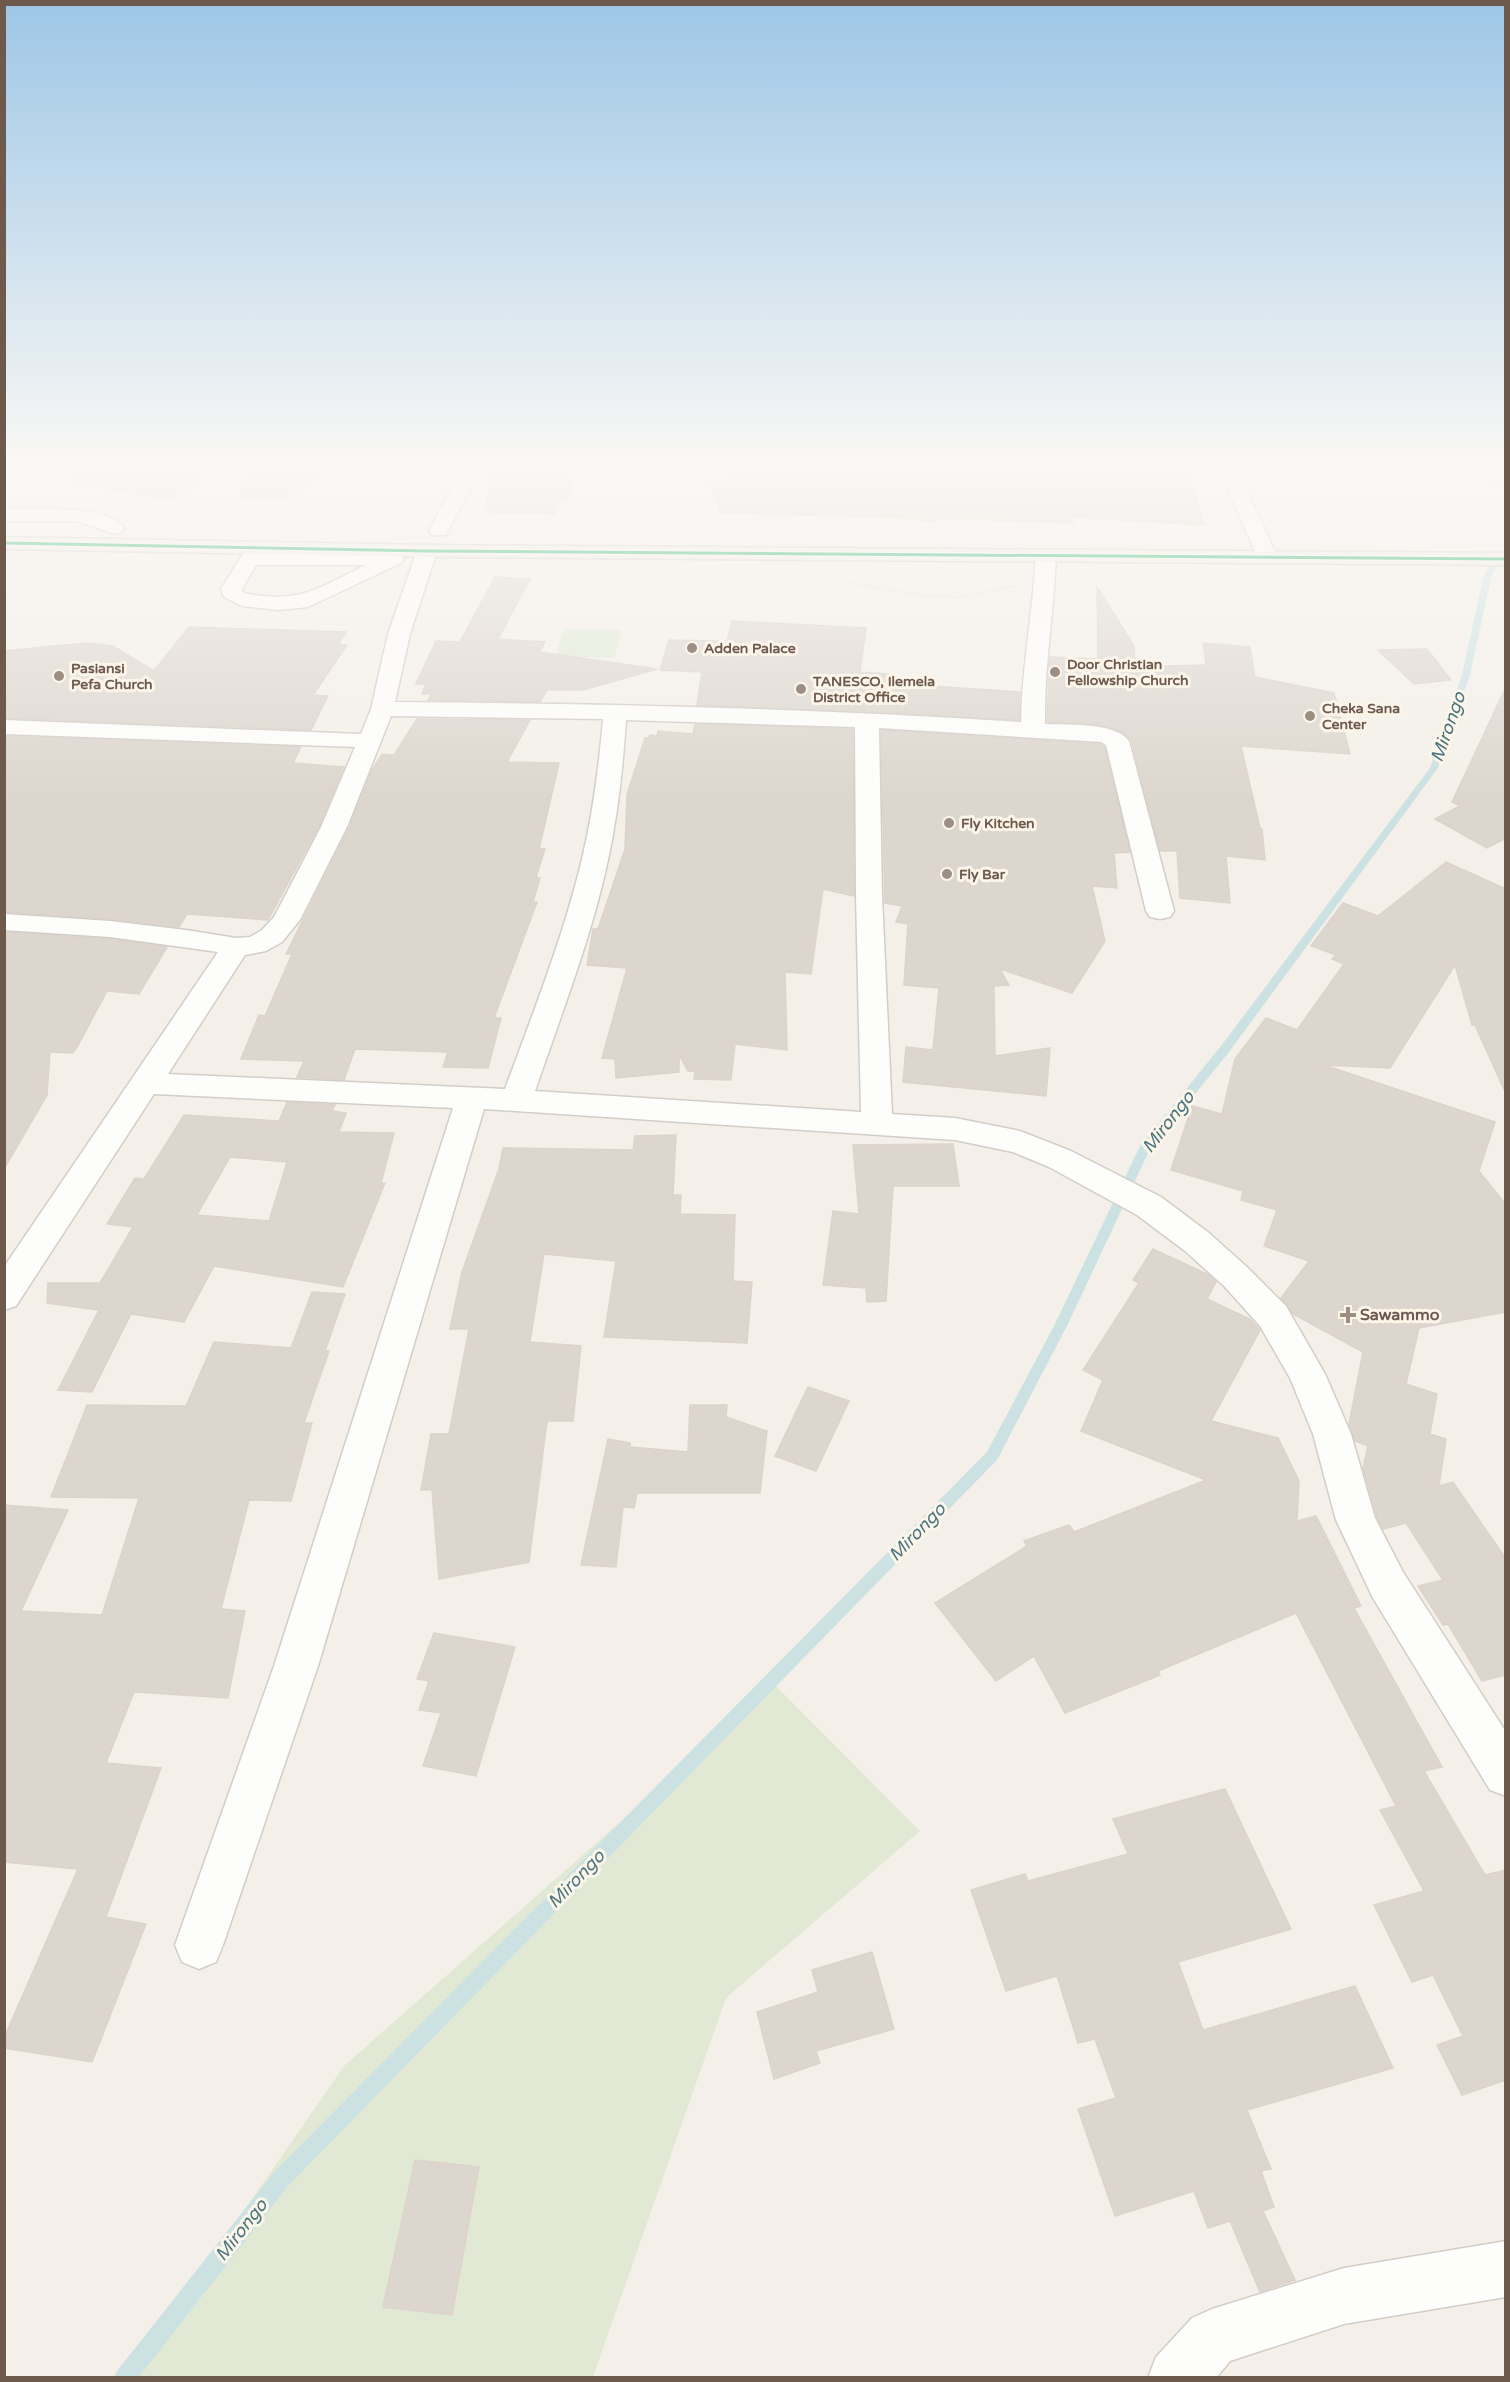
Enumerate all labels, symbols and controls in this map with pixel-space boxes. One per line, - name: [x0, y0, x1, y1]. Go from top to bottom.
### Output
- place label: Adden Palace: [704, 640, 796, 657]
- marker: Adden Palace: [685, 641, 699, 655]
- place label: Door Christian Fellowship Church: [1067, 656, 1188, 689]
- place label: Pasiansi Pefa Church: [71, 660, 153, 693]
- marker: Door Christian Fellowship Church: [1048, 665, 1062, 679]
- marker: Pasiansi Pefa Church: [52, 669, 66, 683]
- place label: TANESCO, Ilemela District Office: [812, 673, 935, 706]
- marker: TANESCO, Ilemela District Office: [794, 682, 808, 696]
- water label: Mirongo: [1426, 688, 1471, 765]
- place label: Cheka Sana Center: [1322, 700, 1400, 733]
- marker: Cheka Sana Center: [1303, 709, 1317, 723]
- place label: Fly Kitchen: [961, 815, 1035, 832]
- marker: Fly Kitchen: [942, 816, 956, 830]
- place label: Fly Bar: [959, 866, 1006, 883]
- marker: Fly Bar: [940, 867, 954, 881]
- water label: Mirongo: [1137, 1086, 1200, 1157]
- place label: Sawammo: [1360, 1305, 1440, 1325]
- marker: Sawammo: [1341, 1308, 1355, 1322]
- water label: Mirongo: [884, 1498, 951, 1566]
- water label: Mirongo: [543, 1845, 610, 1913]
- water label: Mirongo: [210, 2194, 273, 2265]

